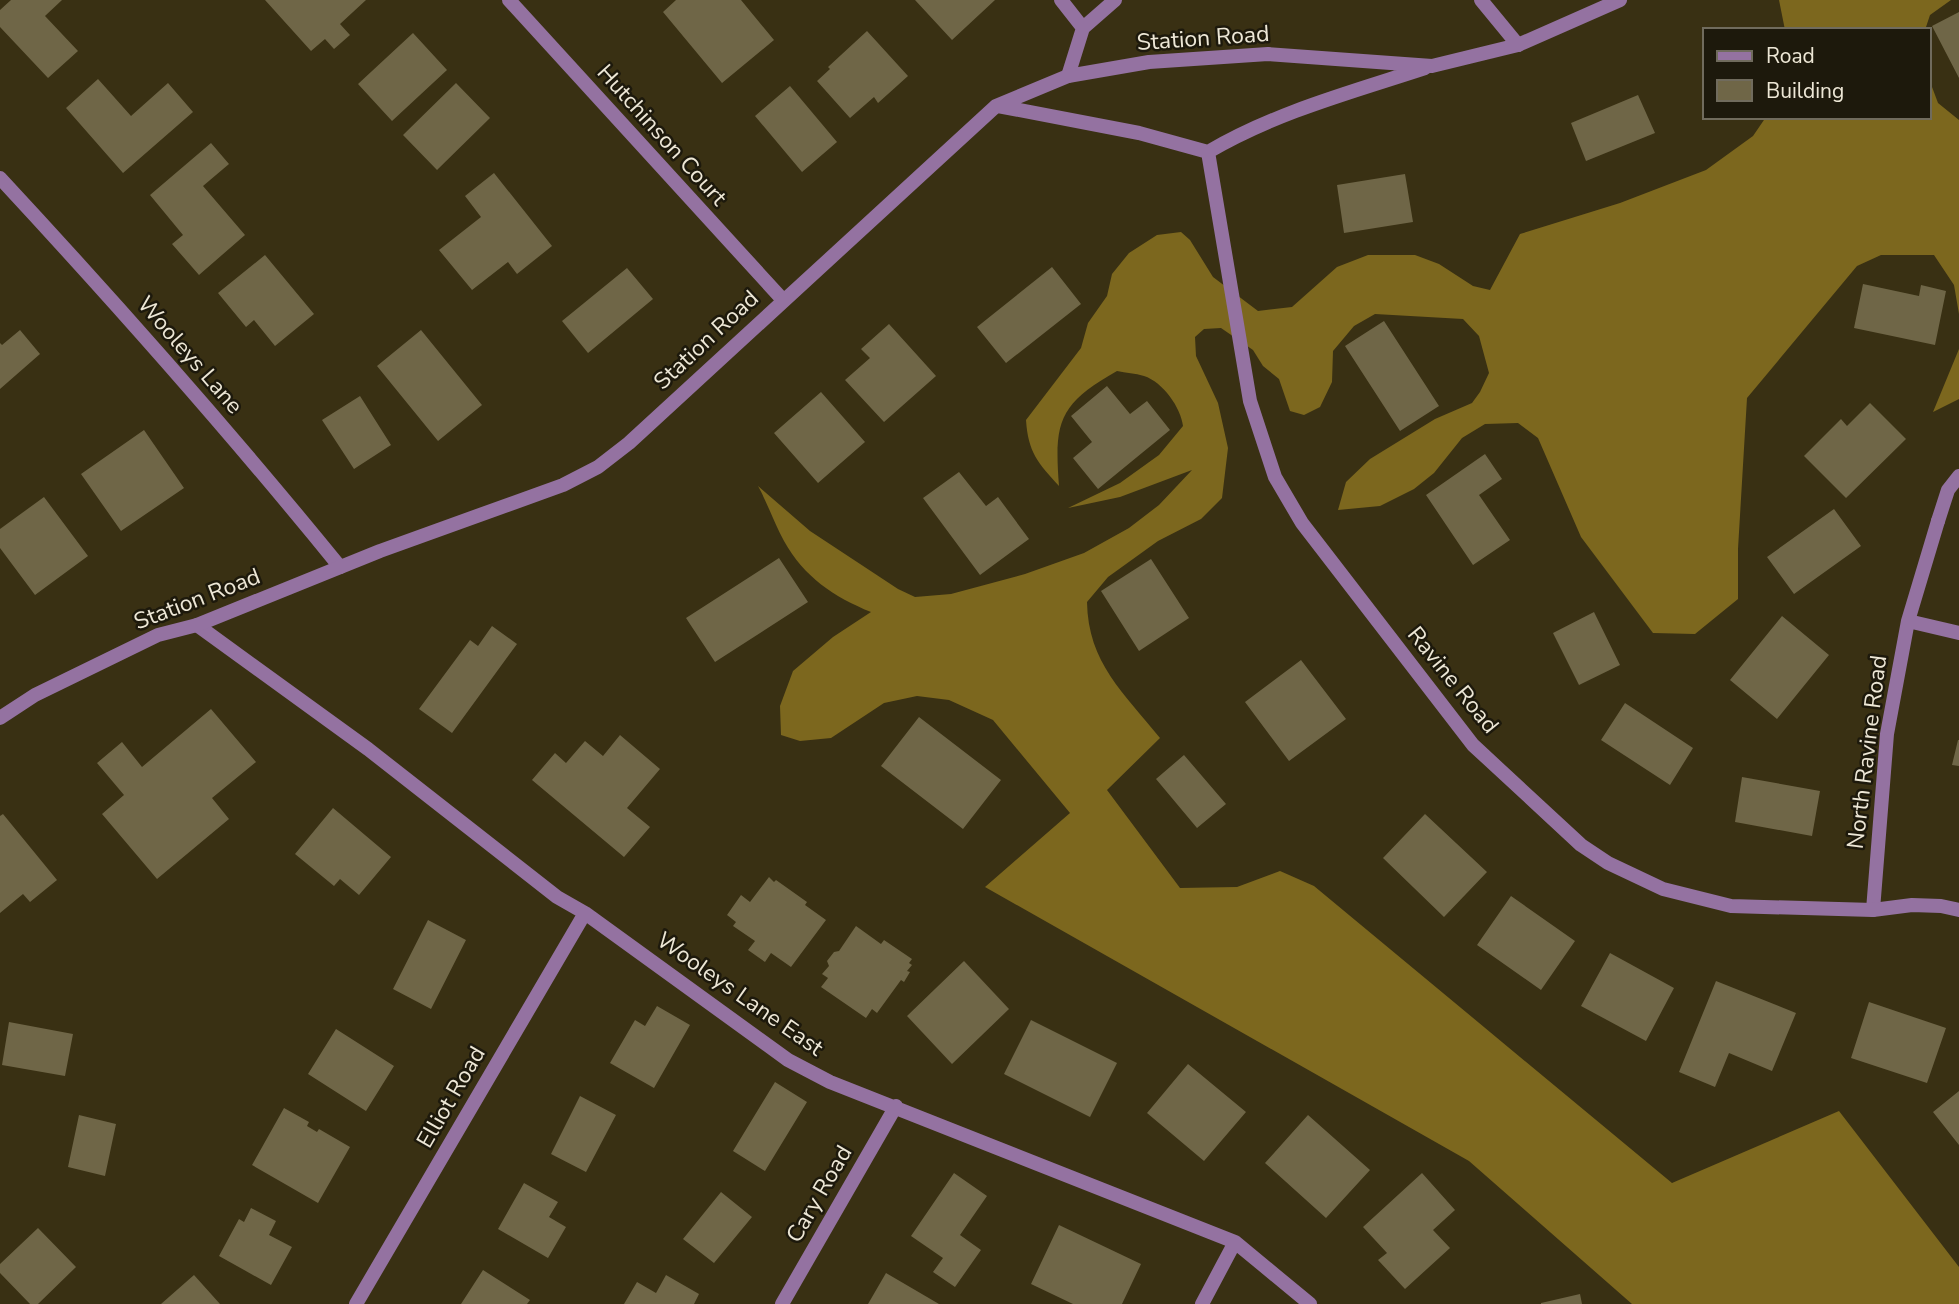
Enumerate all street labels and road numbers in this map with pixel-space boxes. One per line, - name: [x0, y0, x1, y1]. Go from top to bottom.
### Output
- street label: Station Road: [1136, 18, 1270, 58]
- street label: Hutchinson Court: [590, 58, 735, 213]
- street label: Station Road: [647, 283, 765, 397]
- street label: Wooleys Lane: [130, 289, 250, 421]
- street label: Station Road: [129, 561, 265, 637]
- street label: Ravine Road: [1400, 620, 1506, 740]
- street label: North Ravine Road: [1840, 653, 1894, 851]
- street label: Wooleys Lane East: [650, 925, 830, 1064]
- street label: Elliot Road: [409, 1041, 493, 1153]
- street label: Cary Road: [779, 1140, 859, 1248]

